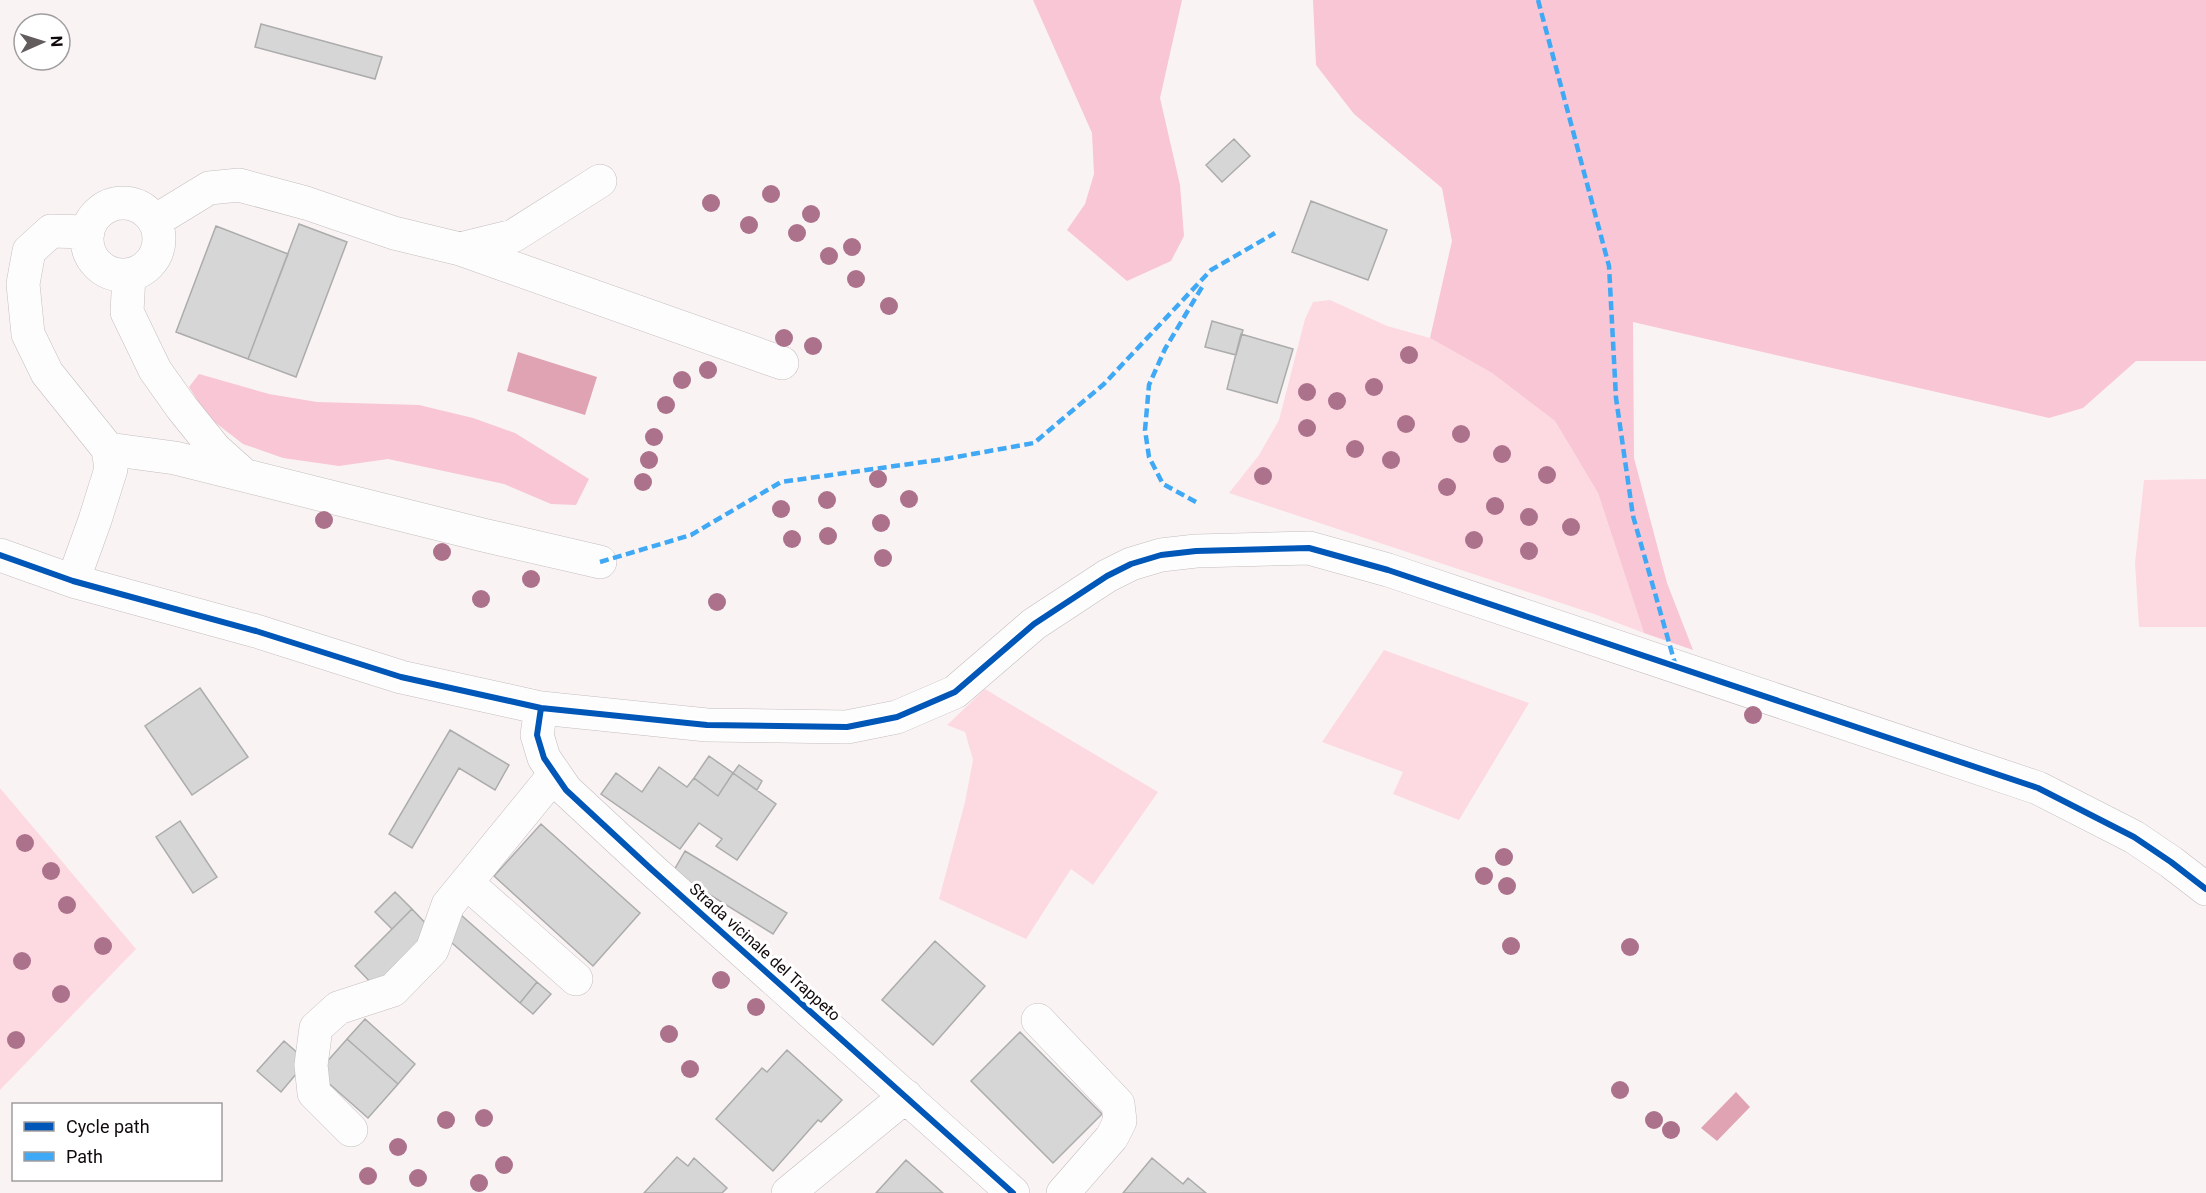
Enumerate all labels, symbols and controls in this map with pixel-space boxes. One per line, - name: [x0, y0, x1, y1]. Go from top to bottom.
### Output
- north arrow: [12, 12, 72, 72]
- text: N: [47, 35, 66, 47]
- street label: Strada vicinale del Trappeto: [686, 879, 844, 1025]
- legend: [12, 1103, 222, 1181]
- text: Cycle path: [66, 1116, 150, 1137]
- text: Path: [66, 1146, 103, 1167]

